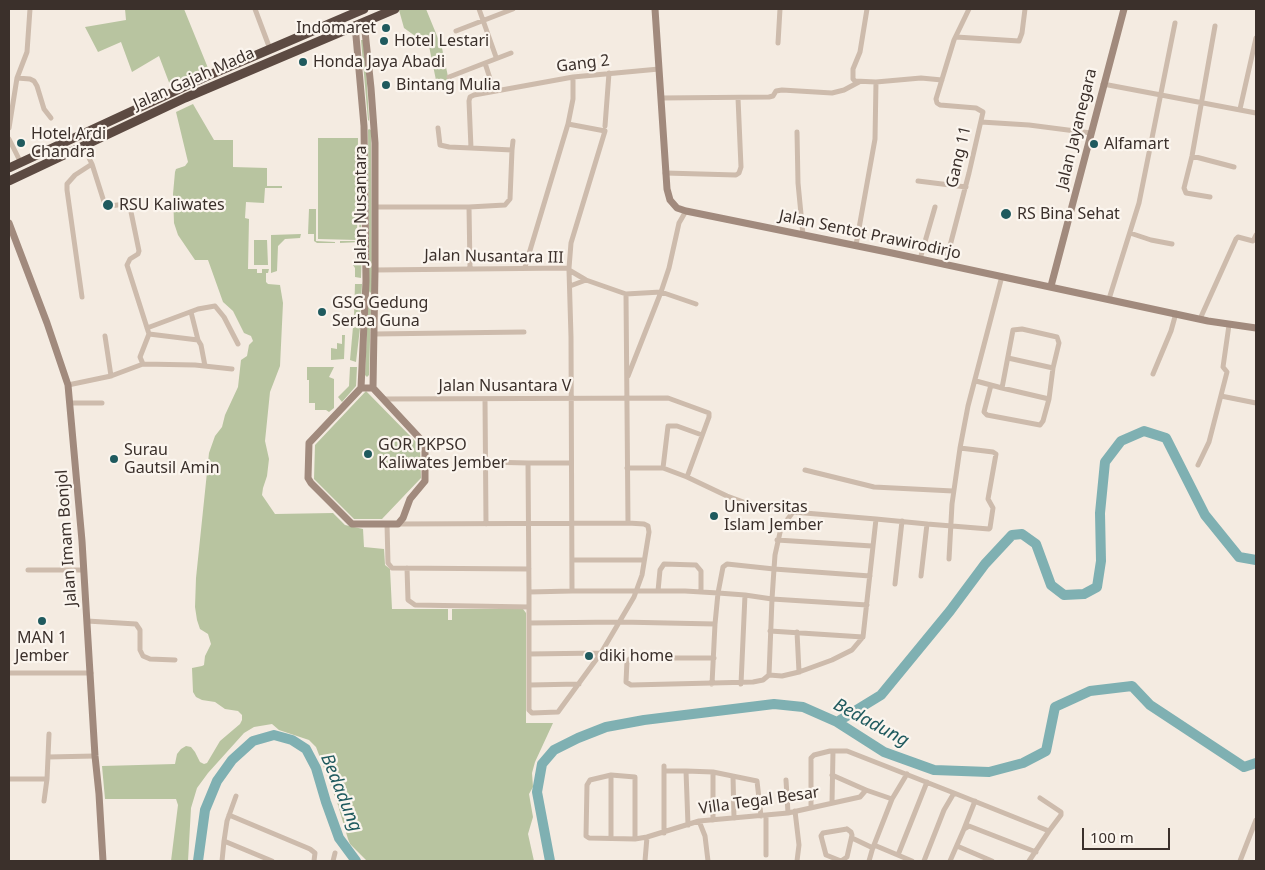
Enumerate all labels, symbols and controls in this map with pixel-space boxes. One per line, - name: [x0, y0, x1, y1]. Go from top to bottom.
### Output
- place label: Indomaret: [296, 18, 376, 38]
- marker: Indomaret: [380, 22, 392, 34]
- place label: Hotel Lestari: [394, 31, 489, 51]
- marker: Hotel Lestari: [378, 35, 390, 47]
- street label: Jalan Gajah Mada: [130, 44, 258, 114]
- street label: Gang 2: [555, 51, 611, 77]
- place label: Honda Jaya Abadi: [313, 52, 445, 72]
- marker: Honda Jaya Abadi: [297, 56, 309, 68]
- street label: Jalan Jayanegara: [1053, 67, 1101, 191]
- place label: Bintang Mulia: [396, 75, 501, 95]
- marker: Bintang Mulia: [380, 79, 392, 91]
- place label: Hotel Ardi Chandra: [31, 124, 106, 162]
- street label: Gang 11: [943, 124, 975, 190]
- place label: Alfamart: [1104, 134, 1169, 154]
- marker: Hotel Ardi Chandra: [15, 137, 27, 149]
- marker: Alfamart: [1088, 138, 1100, 150]
- street label: Jalan Nusantara: [351, 145, 371, 265]
- place label: RSU Kaliwates: [119, 195, 225, 215]
- marker: RSU Kaliwates: [101, 198, 115, 212]
- place label: RS Bina Sehat: [1017, 204, 1120, 224]
- street label: Jalan Sentot Prawirodirjo: [777, 206, 963, 264]
- marker: RS Bina Sehat: [999, 207, 1013, 221]
- street label: Jalan Nusantara III: [424, 246, 564, 268]
- place label: GSG Gedung Serba Guna: [332, 293, 428, 331]
- marker: GSG Gedung Serba Guna: [316, 306, 328, 318]
- street label: Jalan Nusantara V: [439, 376, 571, 396]
- place label: GOR PKPSO Kaliwates Jember: [378, 435, 507, 473]
- place label: Surau Gautsil Amin: [124, 440, 220, 478]
- marker: GOR PKPSO Kaliwates Jember: [362, 448, 374, 460]
- marker: Surau Gautsil Amin: [108, 453, 120, 465]
- street label: Jalan Imam Bonjol: [53, 469, 81, 607]
- place label: Universitas Islam Jember: [724, 497, 823, 535]
- marker: Universitas Islam Jember: [708, 510, 720, 522]
- marker: MAN 1 Jember: [36, 615, 48, 627]
- place label: MAN 1 Jember: [15, 628, 69, 666]
- place label: diki home: [599, 646, 673, 666]
- marker: diki home: [583, 650, 595, 662]
- water label: Bedadung: [830, 694, 912, 752]
- water label: Bedadung: [316, 751, 366, 835]
- street label: Villa Tegal Besar: [697, 783, 821, 819]
- scale bar: [1085, 818, 1172, 850]
- text: 100 m: [1090, 827, 1134, 847]

